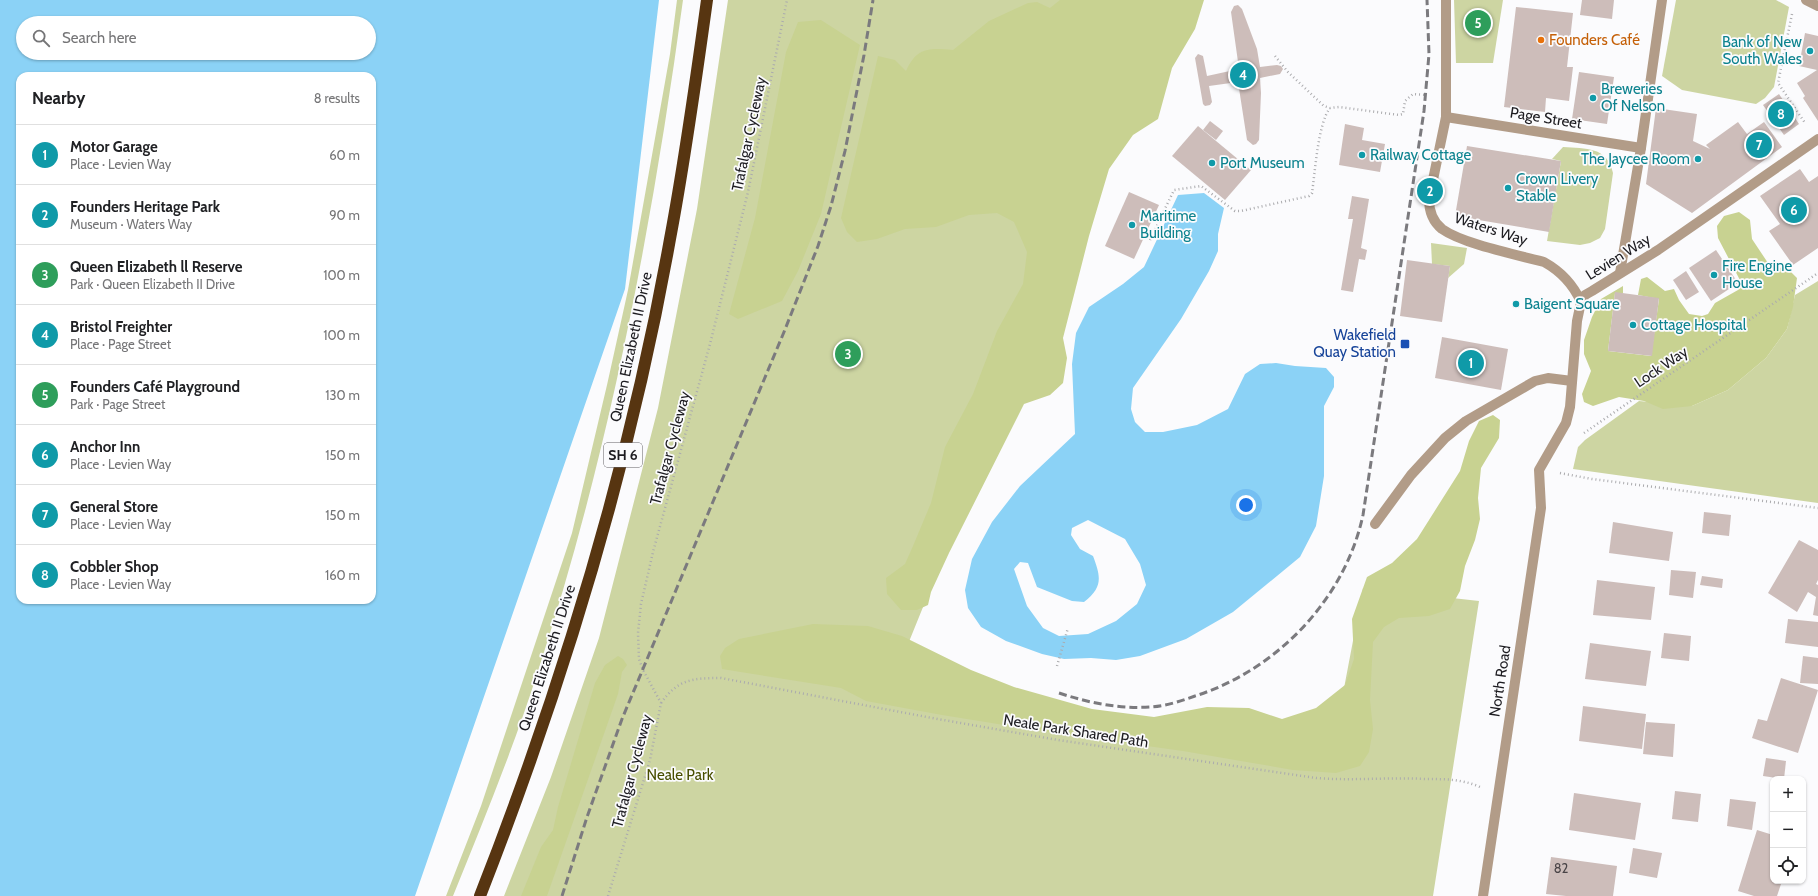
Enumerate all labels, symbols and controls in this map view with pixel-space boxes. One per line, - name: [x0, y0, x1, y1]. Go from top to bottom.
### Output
- pin: 5: [1465, 8, 1491, 38]
- search box: [16, 16, 376, 60]
- icon: search: [30, 27, 52, 49]
- text: Search here: [62, 29, 137, 47]
- place label: Founders Café: [1549, 31, 1640, 49]
- place label: Bank of New South Wales: [1722, 33, 1802, 68]
- marker: Founders Café: [1536, 35, 1546, 45]
- marker: Bank of New South Wales: [1805, 46, 1815, 56]
- pin: 4: [1230, 60, 1256, 90]
- street label: Trafalgar Cycleway: [728, 75, 770, 193]
- place label: Breweries Of Nelson: [1601, 80, 1665, 115]
- text: Nearby: [32, 88, 85, 108]
- text: 8 results: [314, 90, 360, 106]
- marker: Breweries Of Nelson: [1588, 93, 1598, 103]
- pin: 8: [1768, 99, 1794, 129]
- street label: Page Street: [1509, 103, 1583, 133]
- pin: 7: [1746, 130, 1772, 160]
- text: Motor Garage: [70, 138, 158, 156]
- place label: Railway Cottage: [1370, 146, 1471, 164]
- text: 1: [43, 147, 47, 163]
- text: 60 m: [329, 147, 360, 163]
- marker: Railway Cottage: [1357, 150, 1367, 160]
- place label: The Jaycee Room: [1581, 150, 1690, 168]
- place label: Port Museum: [1220, 154, 1305, 172]
- marker: The Jaycee Room: [1693, 154, 1703, 164]
- text: Place · Levien Way: [70, 156, 171, 172]
- marker: Port Museum: [1207, 158, 1217, 168]
- place label: Crown Livery Stable: [1516, 170, 1599, 205]
- pin: 2: [1417, 176, 1443, 206]
- marker: Crown Livery Stable: [1503, 183, 1513, 193]
- pin: 6: [1781, 195, 1807, 225]
- text: Founders Heritage Park: [70, 198, 220, 216]
- text: 2: [42, 207, 48, 223]
- text: 90 m: [329, 207, 360, 223]
- place label: Maritime Building: [1140, 207, 1197, 242]
- street label: Waters Way: [1452, 209, 1530, 249]
- text: Museum · Waters Way: [70, 216, 192, 232]
- marker: Maritime Building: [1127, 220, 1137, 230]
- street label: Levien Way: [1582, 230, 1654, 284]
- place label: Fire Engine House: [1722, 257, 1792, 292]
- text: Queen Elizabeth ll Reserve: [70, 258, 243, 276]
- text: 3: [41, 267, 49, 283]
- text: 100 m: [323, 267, 360, 283]
- street label: Queen Elizabeth II Drive: [606, 270, 656, 424]
- marker: Fire Engine House: [1709, 270, 1719, 280]
- text: Park · Queen Elizabeth II Drive: [70, 276, 235, 292]
- place label: Baigent Square: [1524, 295, 1620, 313]
- marker: Baigent Square: [1511, 299, 1521, 309]
- place label: Cottage Hospital: [1641, 316, 1747, 334]
- text: Bristol Freighter: [70, 318, 172, 336]
- marker: Cottage Hospital: [1628, 320, 1638, 330]
- place label: Wakefield Quay Station: [1313, 326, 1396, 361]
- text: 4: [41, 327, 49, 343]
- text: 100 m: [323, 327, 360, 343]
- text: Place · Page Street: [70, 336, 171, 352]
- marker: Wakefield Quay Station: [1399, 338, 1411, 350]
- pin: 3: [835, 339, 861, 369]
- street label: Lock Way: [1631, 342, 1691, 391]
- pin: 1: [1458, 348, 1484, 378]
- text: Founders Café Playground: [70, 378, 240, 396]
- text: 5: [42, 387, 48, 403]
- text: 130 m: [325, 387, 360, 403]
- street label: Trafalgar Cycleway: [646, 389, 694, 507]
- text: Park · Page Street: [70, 396, 165, 412]
- text: Anchor Inn: [70, 438, 140, 456]
- road number: SH 6: [604, 443, 642, 467]
- text: 6: [41, 447, 49, 463]
- text: 150 m: [325, 447, 360, 463]
- text: Place · Levien Way: [70, 456, 171, 472]
- your location: [1236, 495, 1256, 515]
- text: General Store: [70, 498, 158, 516]
- text: 7: [42, 507, 48, 523]
- text: 150 m: [325, 507, 360, 523]
- text: Place · Levien Way: [70, 516, 171, 532]
- text: Cobbler Shop: [70, 558, 159, 576]
- text: 8: [41, 567, 49, 583]
- text: 160 m: [325, 567, 360, 583]
- text: Place · Levien Way: [70, 576, 171, 592]
- street label: Queen Elizabeth II Drive: [515, 582, 579, 734]
- street label: North Road: [1485, 644, 1515, 718]
- street label: Neale Park Shared Path: [1002, 711, 1150, 751]
- street label: Trafalgar Cycleway: [608, 712, 656, 830]
- park label: Neale Park: [647, 766, 714, 784]
- map controls: [1770, 776, 1806, 884]
- button: +: [1770, 776, 1806, 812]
- button: −: [1770, 812, 1806, 848]
- button: locate: [1770, 848, 1806, 884]
- house number: 82: [1554, 860, 1569, 876]

